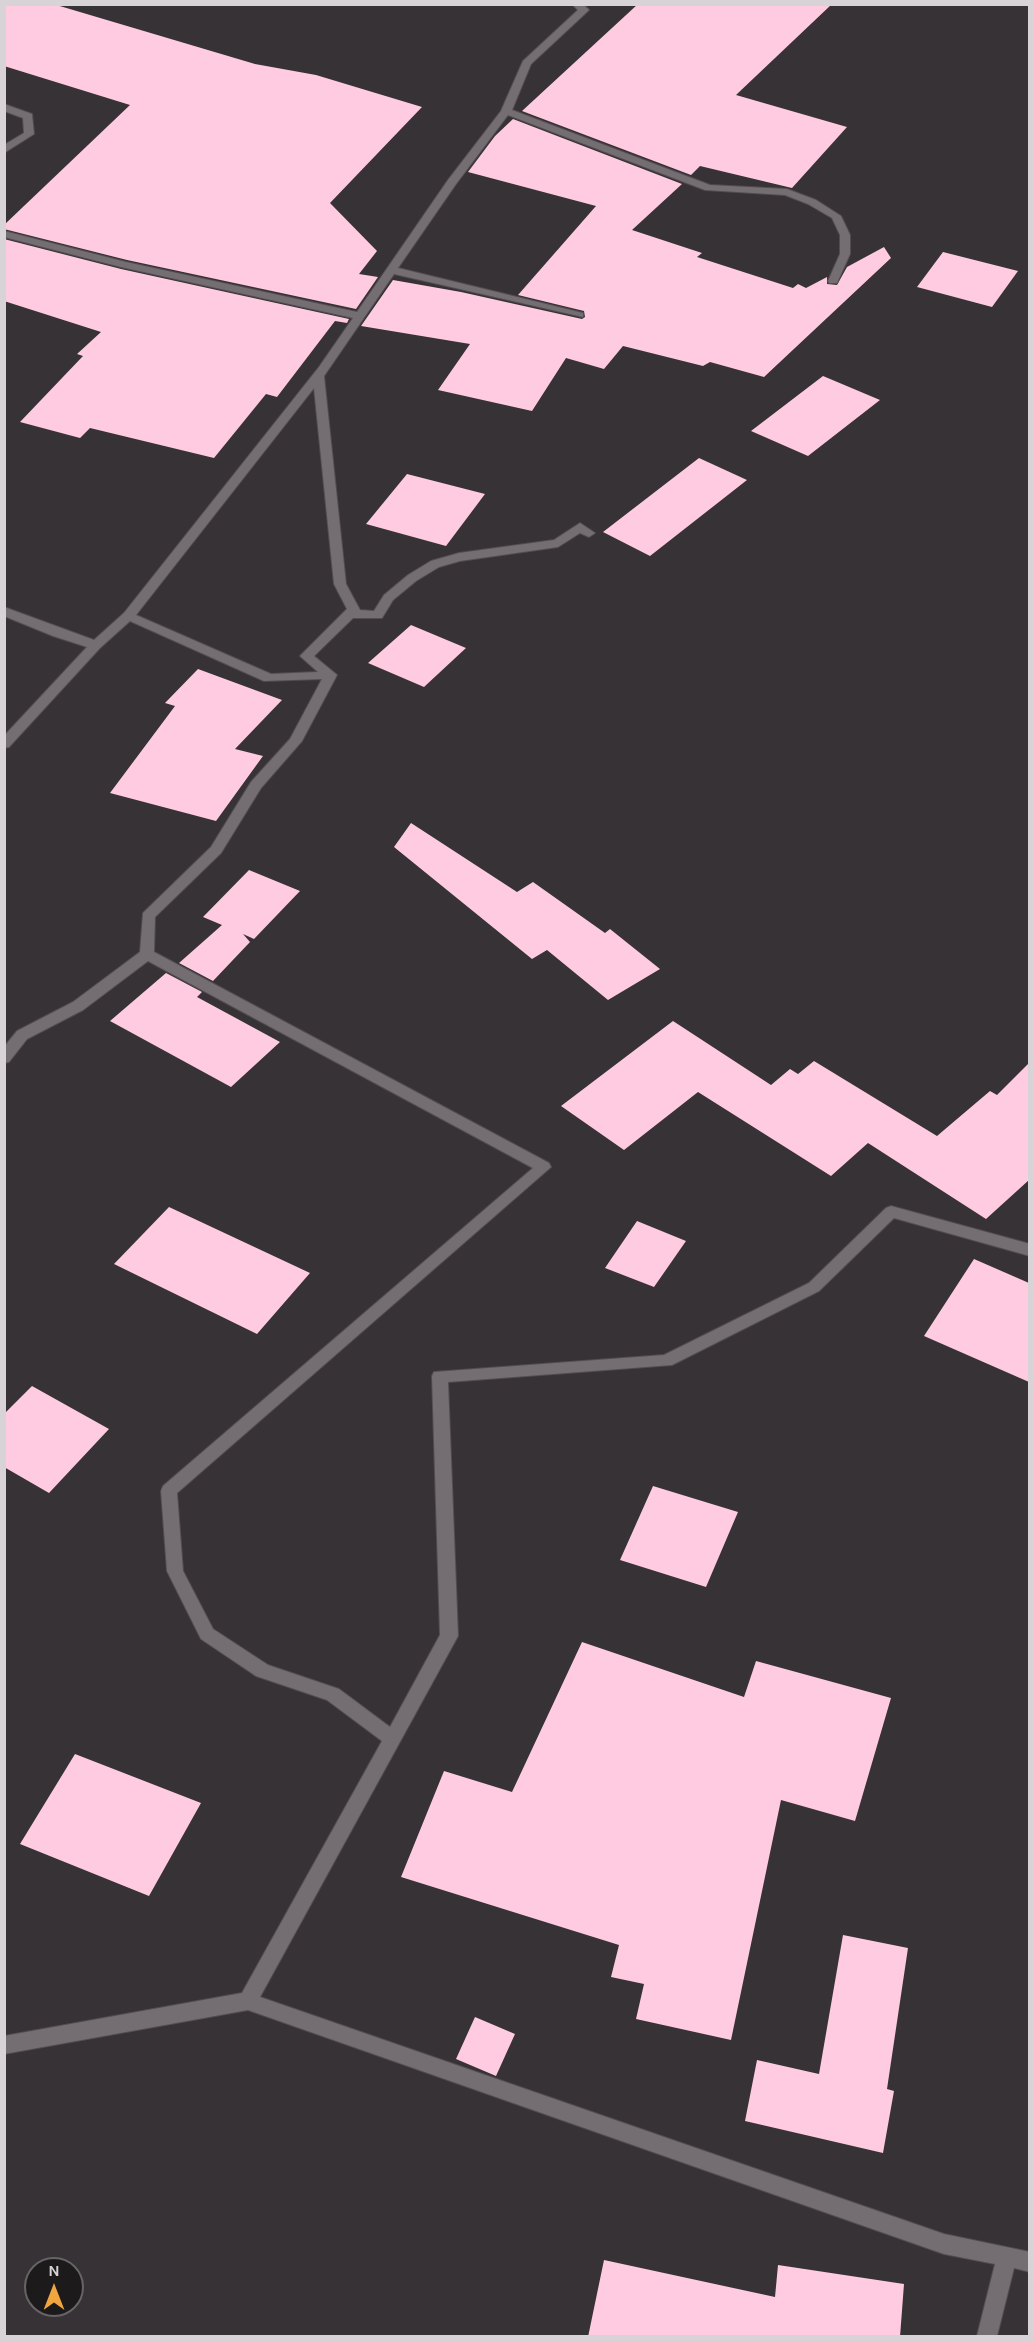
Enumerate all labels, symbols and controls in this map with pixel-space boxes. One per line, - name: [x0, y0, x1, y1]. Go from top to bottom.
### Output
- north arrow: [24, 2257, 84, 2317]
- text: N: [48, 2261, 60, 2280]

